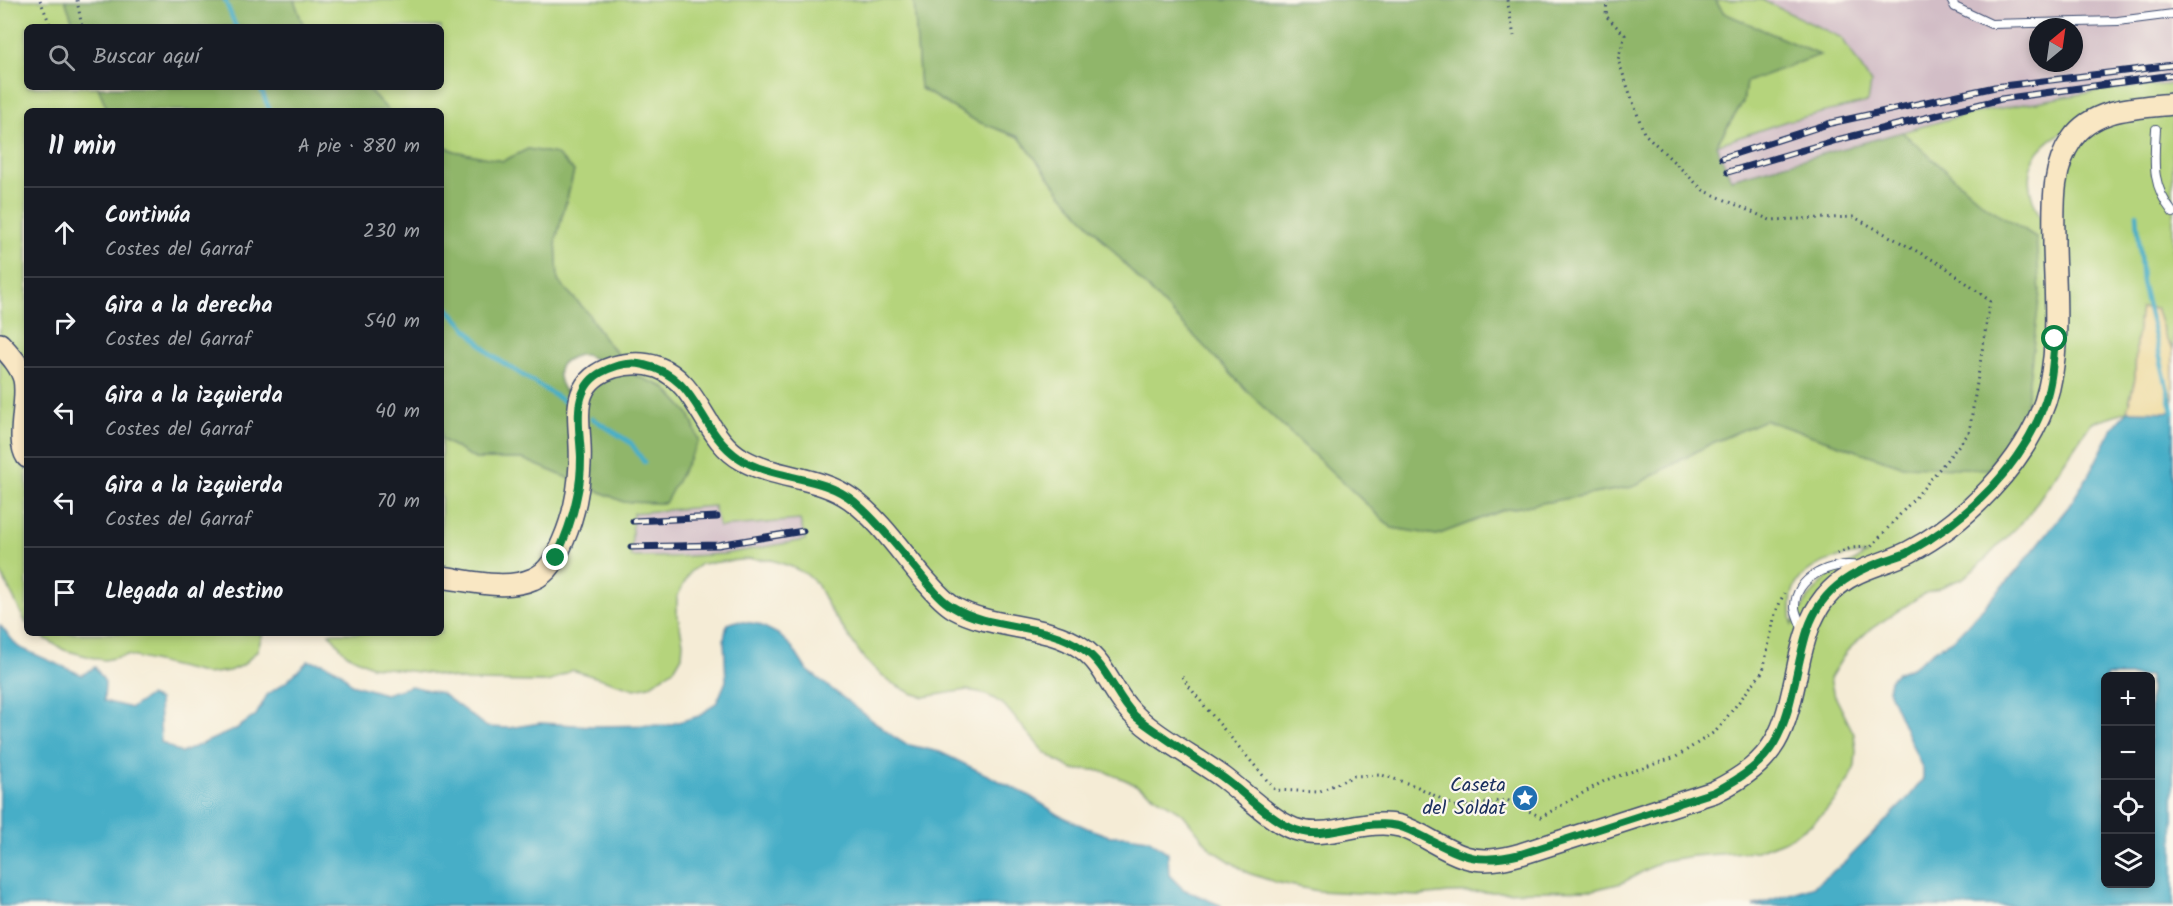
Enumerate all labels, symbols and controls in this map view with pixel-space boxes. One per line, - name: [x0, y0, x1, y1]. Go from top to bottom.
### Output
- north arrow: [2029, 18, 2083, 72]
- search box: [24, 24, 444, 90]
- text: Buscar aquí: [93, 40, 200, 75]
- icon: search: [45, 41, 78, 74]
- text: 11 min: [48, 126, 116, 168]
- text: A pie · 880 m: [298, 131, 420, 163]
- text: Continúa: [105, 199, 190, 234]
- icon: ahead: [48, 216, 81, 249]
- text: 230 m: [363, 216, 420, 248]
- text: Costes del Garraf: [105, 234, 251, 266]
- text: Gira a la derecha: [105, 289, 272, 324]
- icon: right: [48, 306, 81, 339]
- text: 540 m: [364, 306, 420, 338]
- text: Costes del Garraf: [105, 324, 251, 356]
- route start: [2041, 325, 2067, 351]
- text: Gira a la izquierda: [105, 379, 283, 414]
- icon: left: [48, 396, 81, 429]
- text: 40 m: [375, 396, 420, 428]
- text: Costes del Garraf: [105, 414, 251, 446]
- text: Gira a la izquierda: [105, 469, 283, 504]
- icon: left: [48, 486, 81, 519]
- text: 70 m: [377, 486, 420, 518]
- text: Costes del Garraf: [105, 504, 251, 536]
- route end: [542, 544, 568, 570]
- text: Llegada al destino: [105, 575, 283, 610]
- icon: arrive: [48, 576, 81, 609]
- map controls: [2101, 672, 2155, 888]
- button: +: [2101, 672, 2155, 726]
- button: −: [2101, 726, 2155, 780]
- place label: Caseta del Soldat: [1422, 770, 1506, 825]
- button: locate: [2101, 780, 2155, 834]
- place icon: Caseta del Soldat: [1510, 783, 1540, 813]
- button: layers: [2101, 834, 2155, 888]

